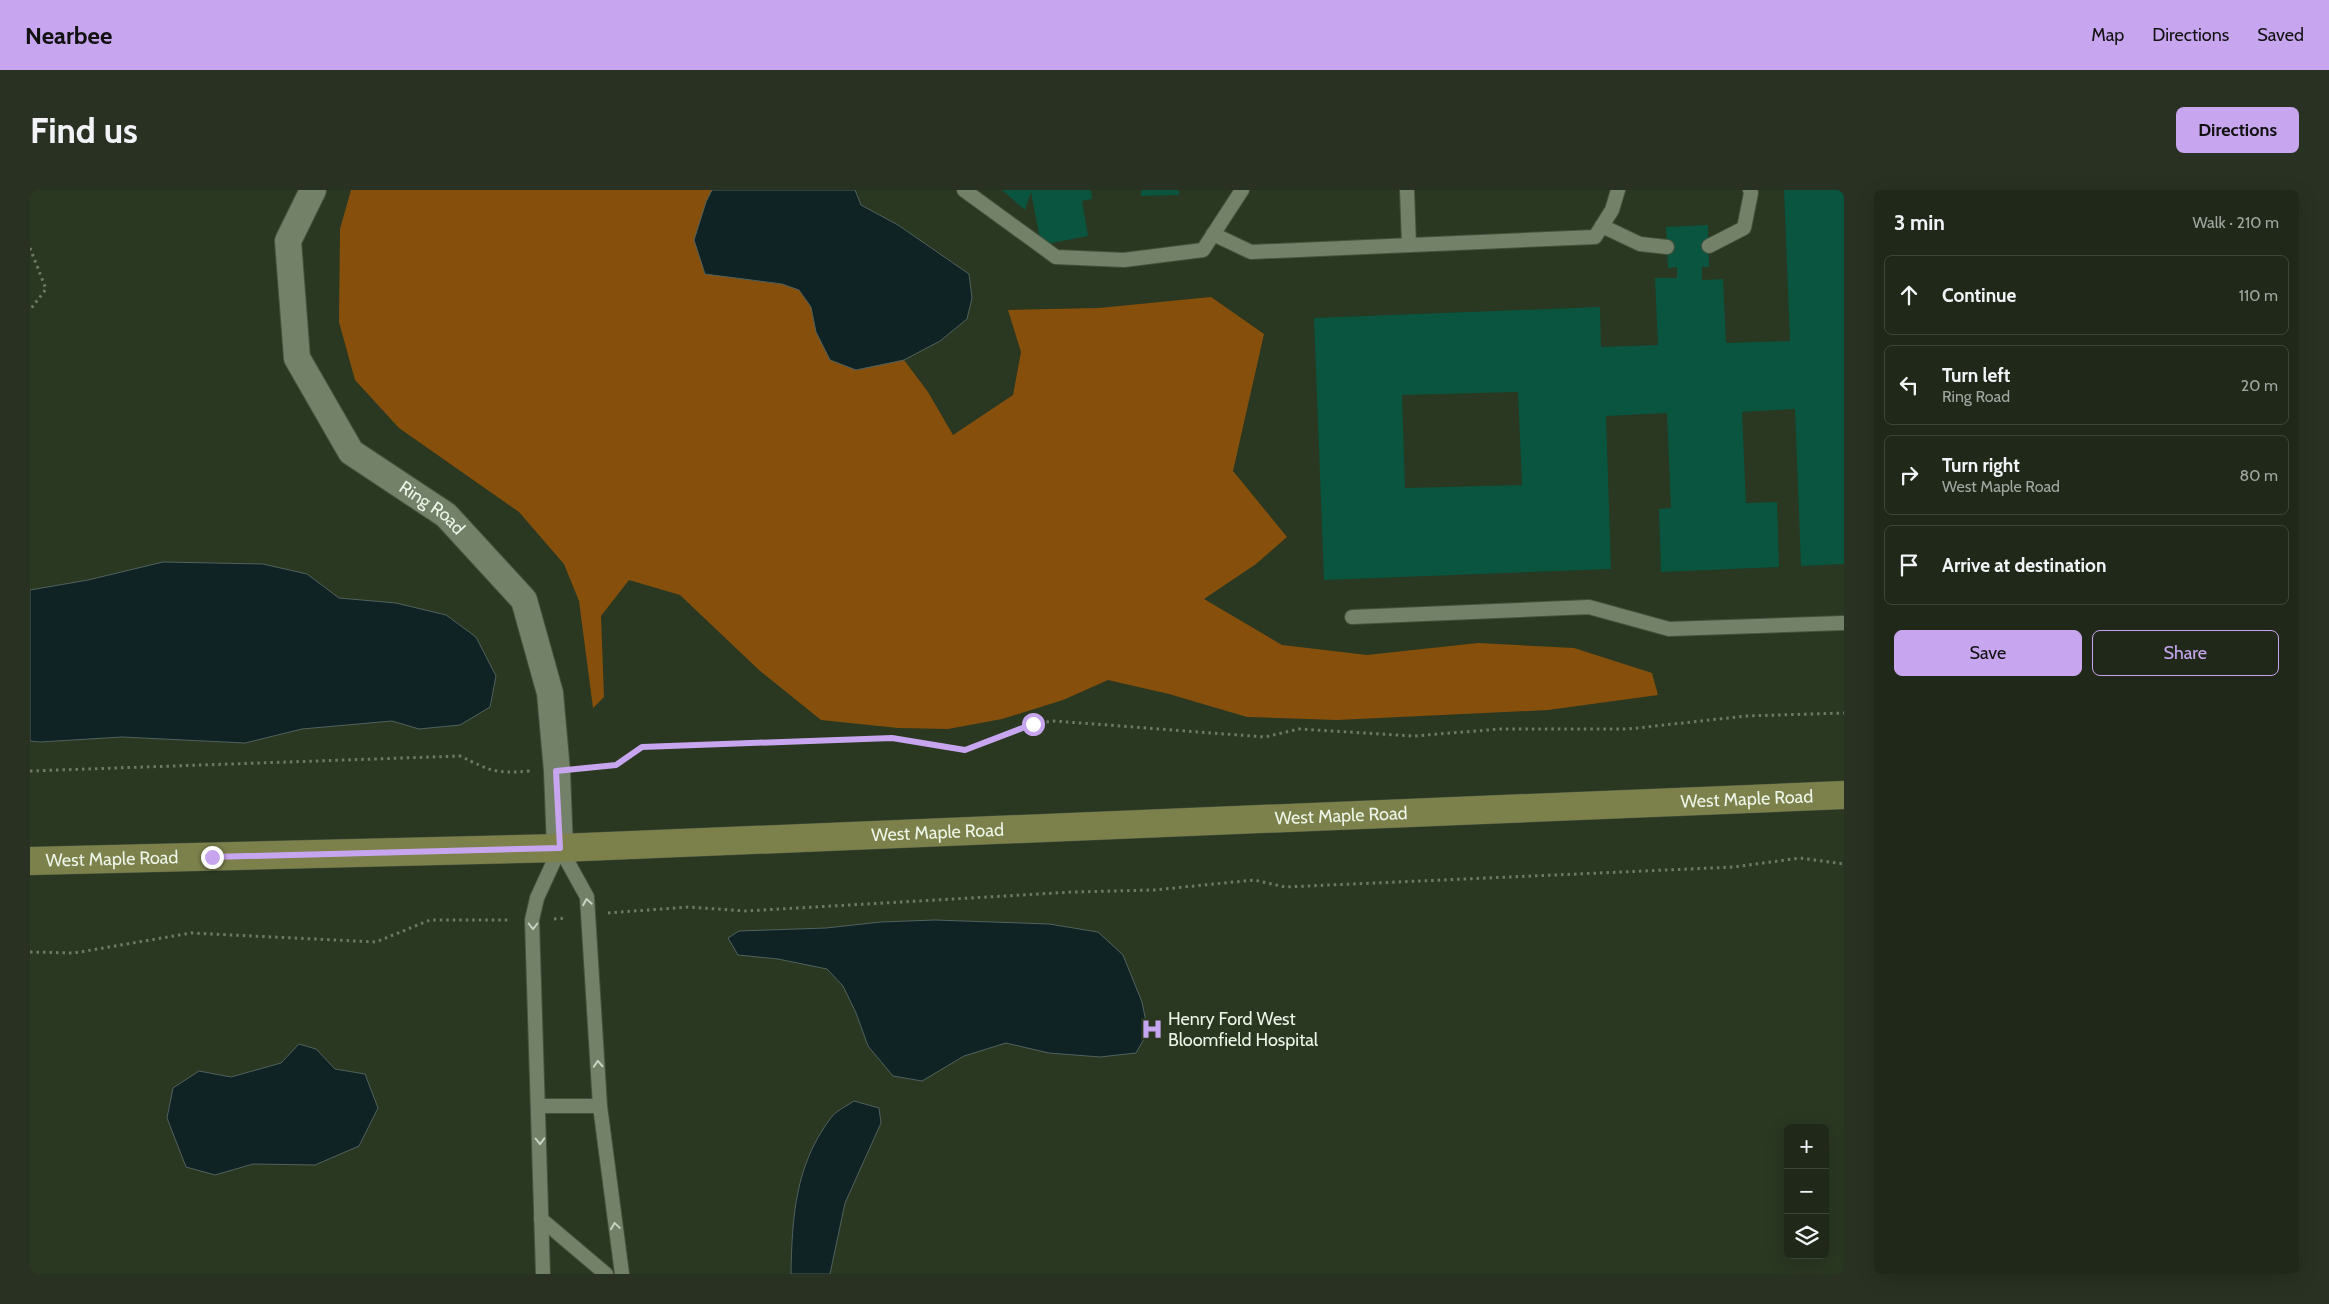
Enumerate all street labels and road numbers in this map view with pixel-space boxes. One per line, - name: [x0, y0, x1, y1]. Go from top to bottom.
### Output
- street label: Ring Road: [395, 476, 470, 539]
- street label: West Maple Road: [1680, 785, 1814, 813]
- street label: West Maple Road: [1274, 802, 1408, 829]
- street label: West Maple Road: [871, 819, 1004, 846]
- street label: West Maple Road: [45, 846, 179, 872]

